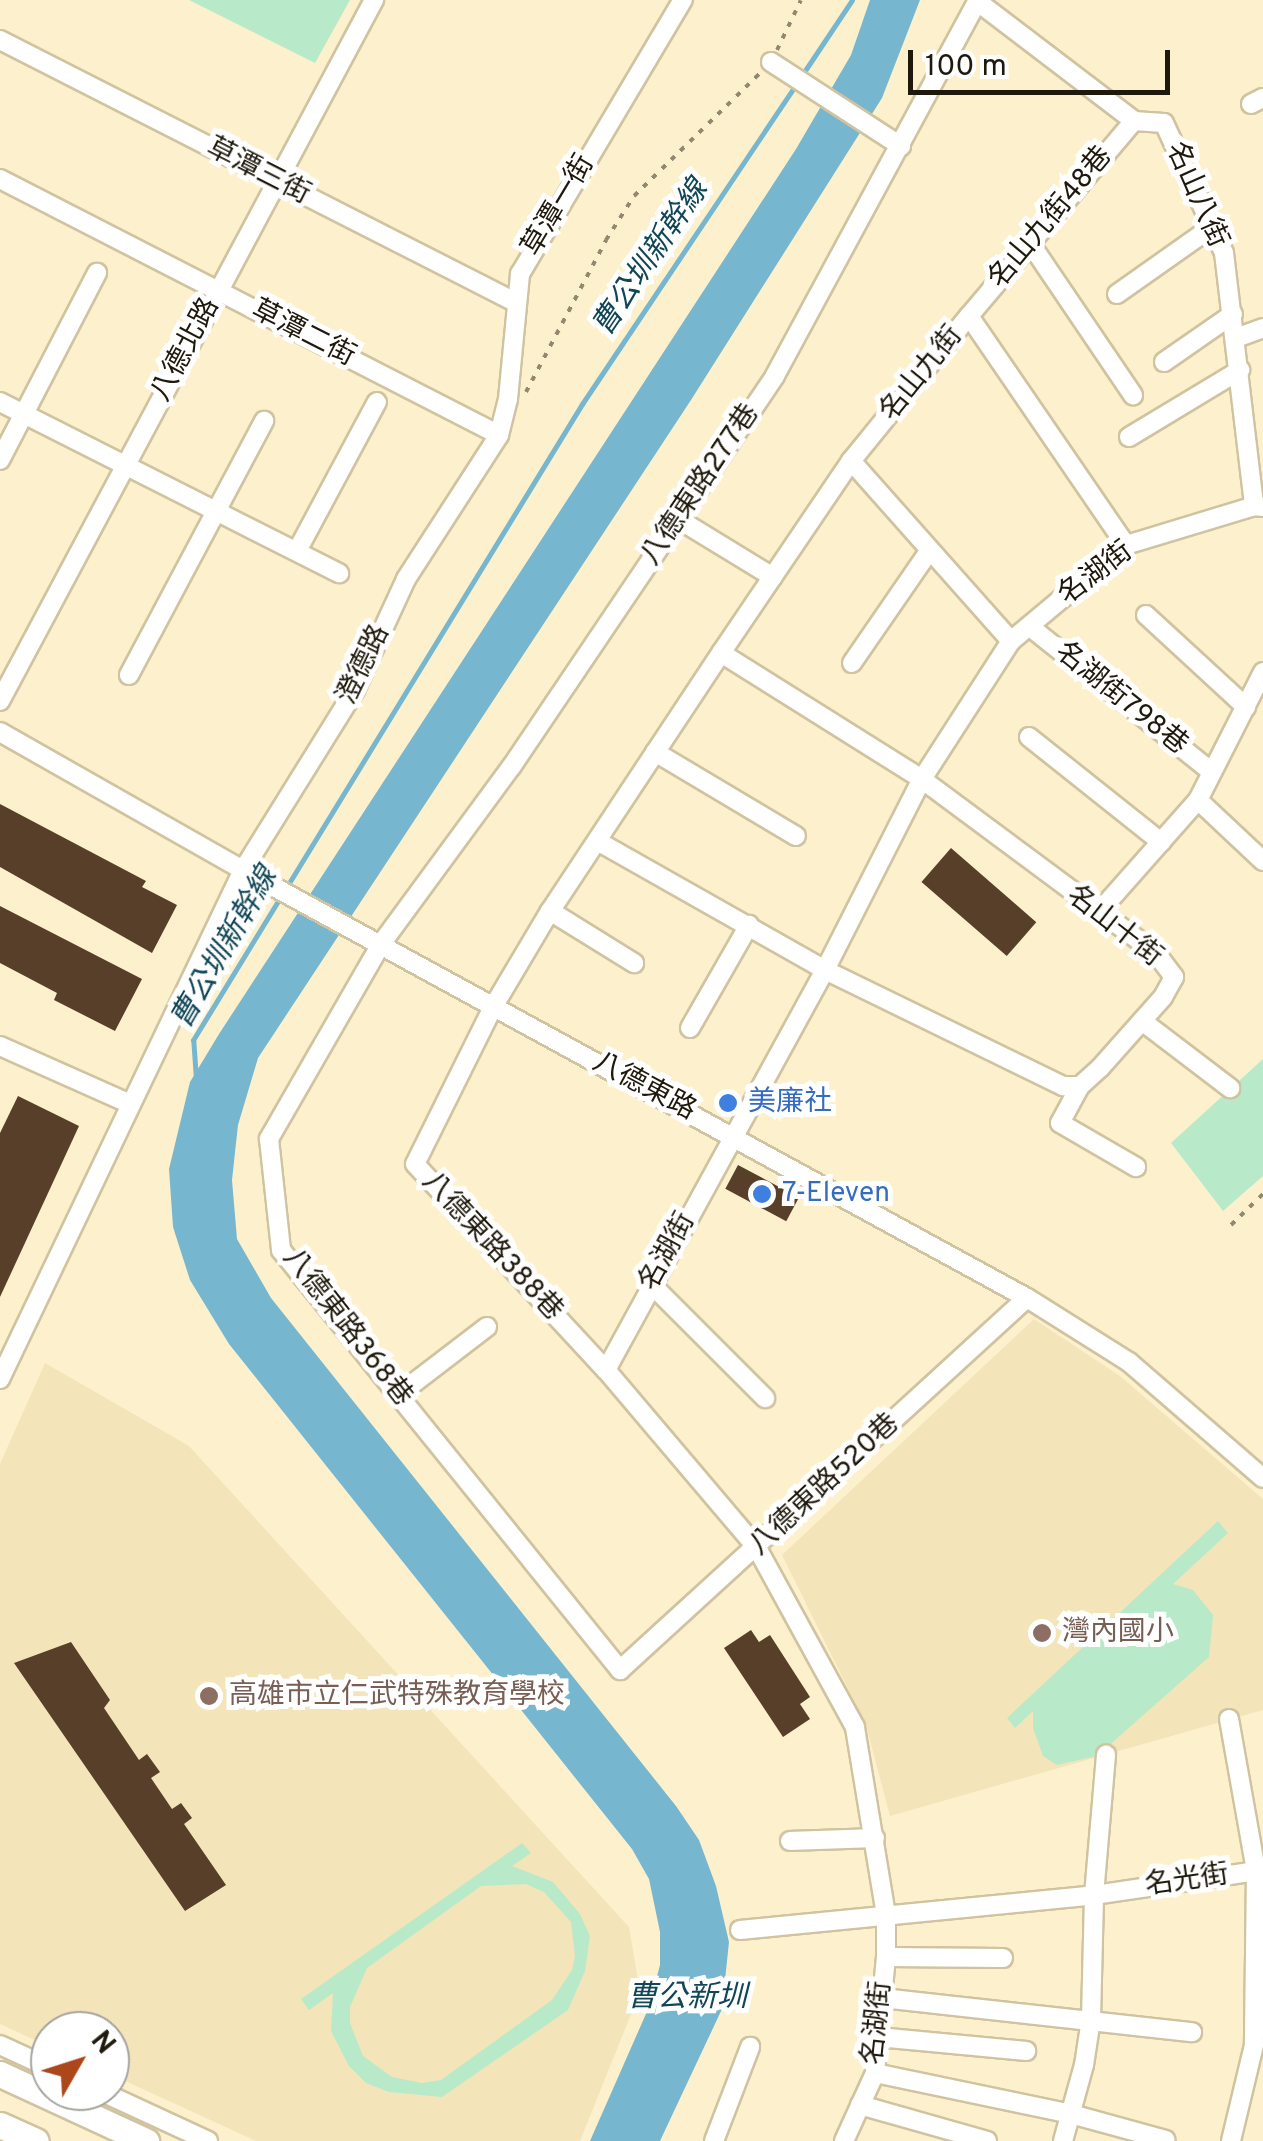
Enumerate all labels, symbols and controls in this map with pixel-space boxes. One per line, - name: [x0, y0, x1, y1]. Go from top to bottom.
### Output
- scale bar: [913, 30, 1176, 92]
- text: 100 m: [925, 49, 1007, 86]
- street label: 草潭三街: [200, 132, 316, 212]
- street label: 名山八街: [1158, 137, 1234, 253]
- street label: 名山九街48巷: [982, 140, 1120, 296]
- street label: 草潭一街: [516, 149, 602, 263]
- water label: 曹公圳新幹線: [587, 174, 717, 344]
- street label: 八德北路: [145, 293, 227, 407]
- street label: 草潭二街: [245, 294, 361, 374]
- street label: 名山九街: [874, 320, 970, 428]
- street label: 八德東路277巷: [635, 398, 767, 572]
- street label: 名湖街: [1052, 535, 1140, 613]
- street label: 澄德路: [330, 620, 398, 710]
- street label: 名湖街798巷: [1048, 635, 1194, 763]
- water label: 曹公圳新幹線: [165, 862, 287, 1036]
- street label: 名山十街: [1060, 879, 1168, 975]
- street label: 八德東路: [587, 1046, 701, 1128]
- place label: 美廉社: [748, 1086, 832, 1120]
- marker: 美廉社: [717, 1092, 739, 1114]
- street label: 八德東路388巷: [415, 1166, 569, 1328]
- place label: 7-Eleven: [782, 1177, 890, 1211]
- marker: 7-Eleven: [751, 1183, 773, 1205]
- street label: 名湖街: [633, 1207, 703, 1297]
- street label: 八德東路368巷: [275, 1243, 419, 1413]
- street label: 八德東路520巷: [743, 1407, 907, 1563]
- place label: 灣內國小: [1062, 1616, 1174, 1650]
- marker: 灣內國小: [1031, 1622, 1053, 1644]
- place label: 高雄市立仁武特殊教育學校: [229, 1679, 565, 1713]
- marker: 高雄市立仁武特殊教育學校: [198, 1685, 220, 1707]
- street label: 名光街: [1143, 1859, 1231, 1903]
- street label: 名湖街: [857, 1979, 899, 2067]
- water label: 曹公新圳: [627, 1981, 747, 2017]
- north arrow: [30, 2011, 130, 2111]
- text: N: [81, 2024, 122, 2063]

